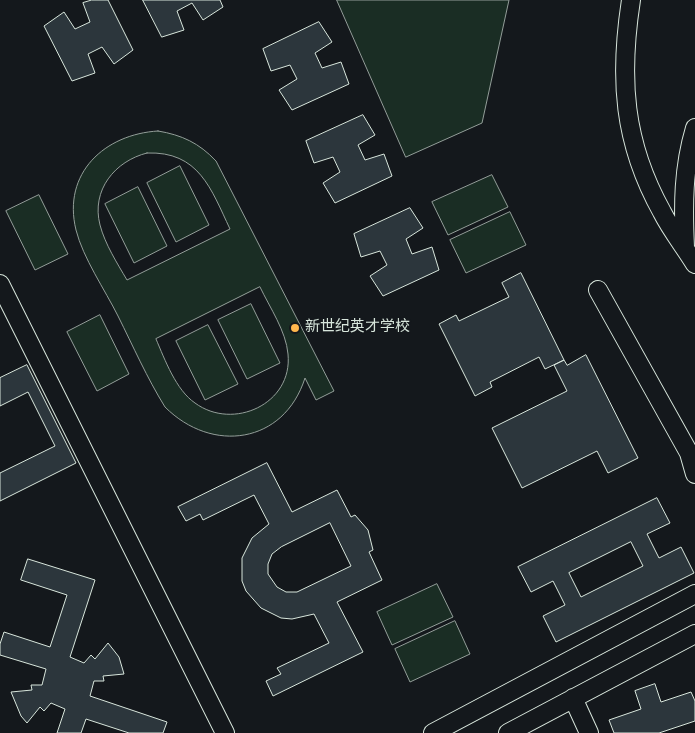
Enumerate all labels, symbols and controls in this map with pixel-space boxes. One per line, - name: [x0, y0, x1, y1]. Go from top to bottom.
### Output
- place label: 新世纪英才学校: [305, 319, 410, 337]
- marker: 新世纪英才学校: [289, 322, 301, 334]

